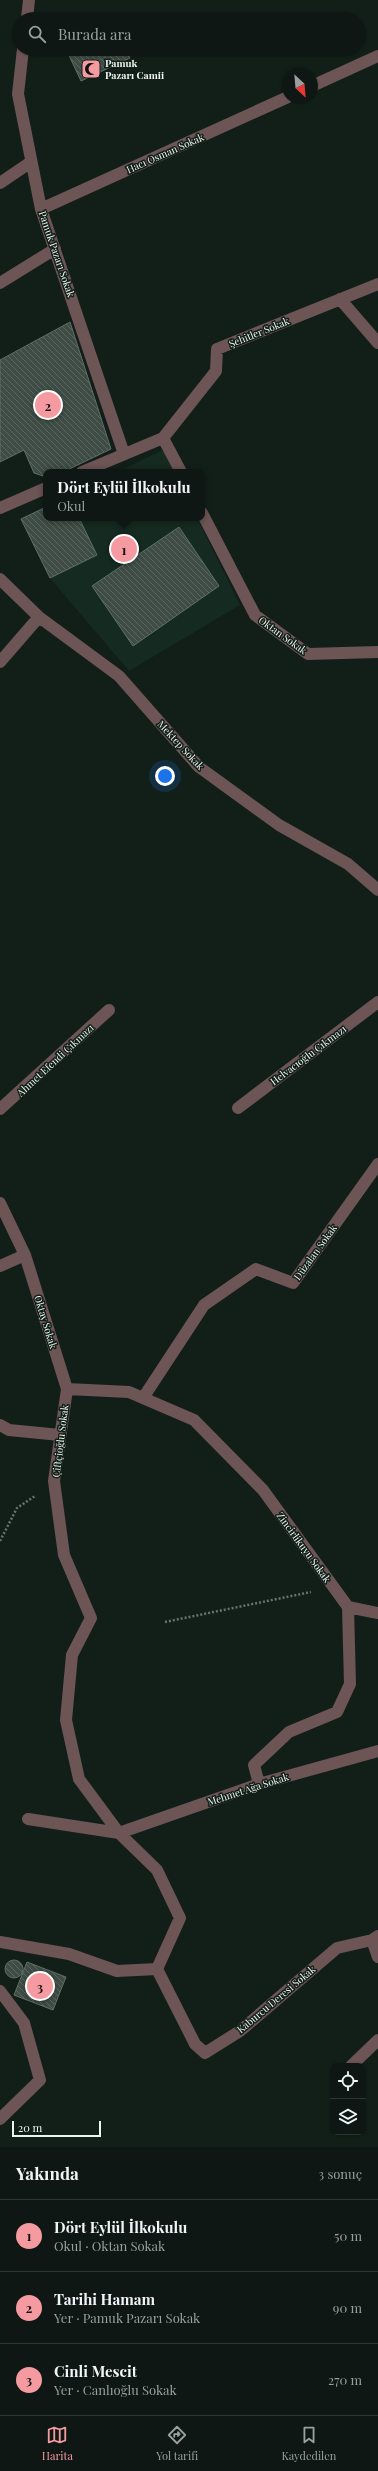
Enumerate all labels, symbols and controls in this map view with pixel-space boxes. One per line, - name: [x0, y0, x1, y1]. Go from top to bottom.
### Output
- search box: [12, 12, 366, 56]
- icon: search: [26, 23, 48, 45]
- text: Burada ara: [58, 24, 132, 44]
- place label: Pamuk Pazarı Camii: [105, 56, 164, 82]
- mosque icon: Pamuk Pazarı Camii: [80, 58, 102, 80]
- north arrow: [282, 68, 318, 104]
- street label: Hacı Osman Sokak: [124, 129, 207, 176]
- street label: Pamuk Pazarı Sokak: [36, 209, 78, 299]
- street label: Şehitler Sokak: [227, 313, 292, 350]
- pin: 2: [35, 390, 61, 420]
- popup: [43, 469, 205, 521]
- text: Dört Eylül İlkokulu: [57, 477, 191, 497]
- text: Okul: [57, 497, 85, 514]
- pin: 1: [111, 534, 137, 564]
- street label: Oktan Sokak: [256, 613, 310, 658]
- street label: Mektep Sokak: [155, 717, 208, 773]
- your location: [155, 766, 175, 786]
- street label: Ahmet Efendi Çıkmazı: [13, 1021, 97, 1100]
- street label: Helvacıoğlu Çıkmazı: [267, 1022, 349, 1088]
- street label: Düzalan Sokak: [290, 1221, 340, 1283]
- street label: Oktay Sokak: [31, 1294, 61, 1351]
- street label: Çiftçioğlu Sokak: [49, 1403, 71, 1478]
- street label: Zincirlikuyu Sokak: [274, 1509, 335, 1585]
- street label: Mehmet Ağa Sokak: [206, 1769, 291, 1809]
- street label: Kaburcu Deresi Sokak: [234, 1962, 319, 2036]
- pin: 3: [27, 1971, 53, 2001]
- map controls: [330, 2063, 366, 2135]
- button: locate: [330, 2063, 366, 2099]
- button: layers: [330, 2099, 366, 2135]
- scale bar: [12, 2119, 101, 2138]
- text: 20 m: [18, 2120, 42, 2135]
- text: Yakında: [16, 2162, 79, 2184]
- text: 3 sonuç: [318, 2165, 362, 2182]
- text: Dört Eylül İlkokulu: [54, 2217, 187, 2237]
- text: 1: [27, 2227, 31, 2244]
- text: 50 m: [334, 2227, 362, 2244]
- text: Okul · Oktan Sokak: [54, 2237, 165, 2254]
- text: Tarihi Hamam: [54, 2289, 155, 2309]
- text: 2: [26, 2299, 32, 2316]
- text: 90 m: [333, 2299, 362, 2316]
- text: Yer · Pamuk Pazarı Sokak: [54, 2309, 200, 2326]
- text: Cinli Mescit: [54, 2361, 137, 2381]
- text: 3: [26, 2371, 32, 2388]
- text: 270 m: [328, 2371, 362, 2388]
- text: Yer · Canlıoğlu Sokak: [54, 2381, 177, 2398]
- tab: Harita: [42, 2424, 73, 2463]
- tab: Yol tarifi: [156, 2424, 198, 2463]
- tab: Kaydedilen: [281, 2424, 336, 2463]

